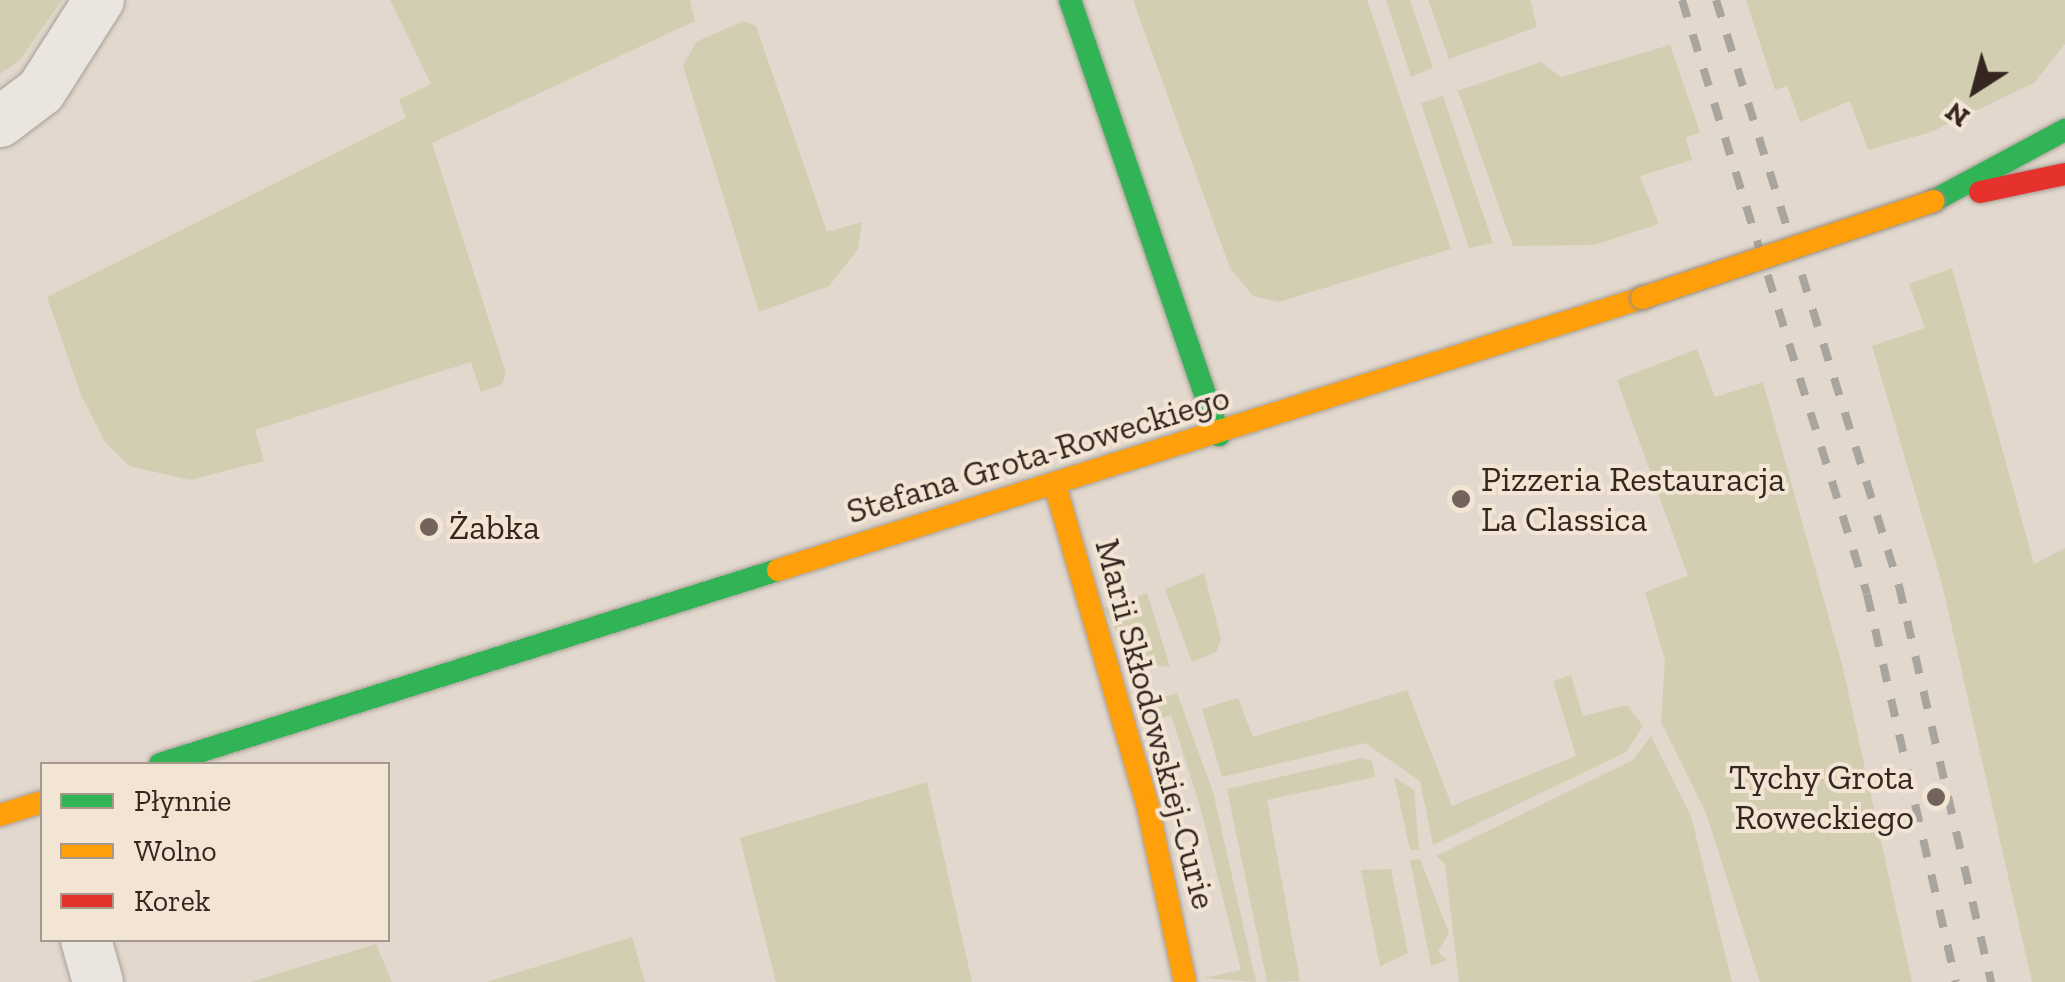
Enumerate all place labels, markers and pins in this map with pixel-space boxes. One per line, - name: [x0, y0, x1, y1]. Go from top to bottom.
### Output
- place label: Pizzeria Restauracja La Classica: [1481, 458, 1785, 540]
- marker: Pizzeria Restauracja La Classica: [1450, 488, 1472, 510]
- place label: Żabka: [449, 506, 540, 548]
- marker: Żabka: [418, 516, 440, 538]
- place label: Tychy Grota Roweckiego: [1728, 756, 1914, 838]
- marker: Tychy Grota Roweckiego: [1923, 784, 1949, 810]

